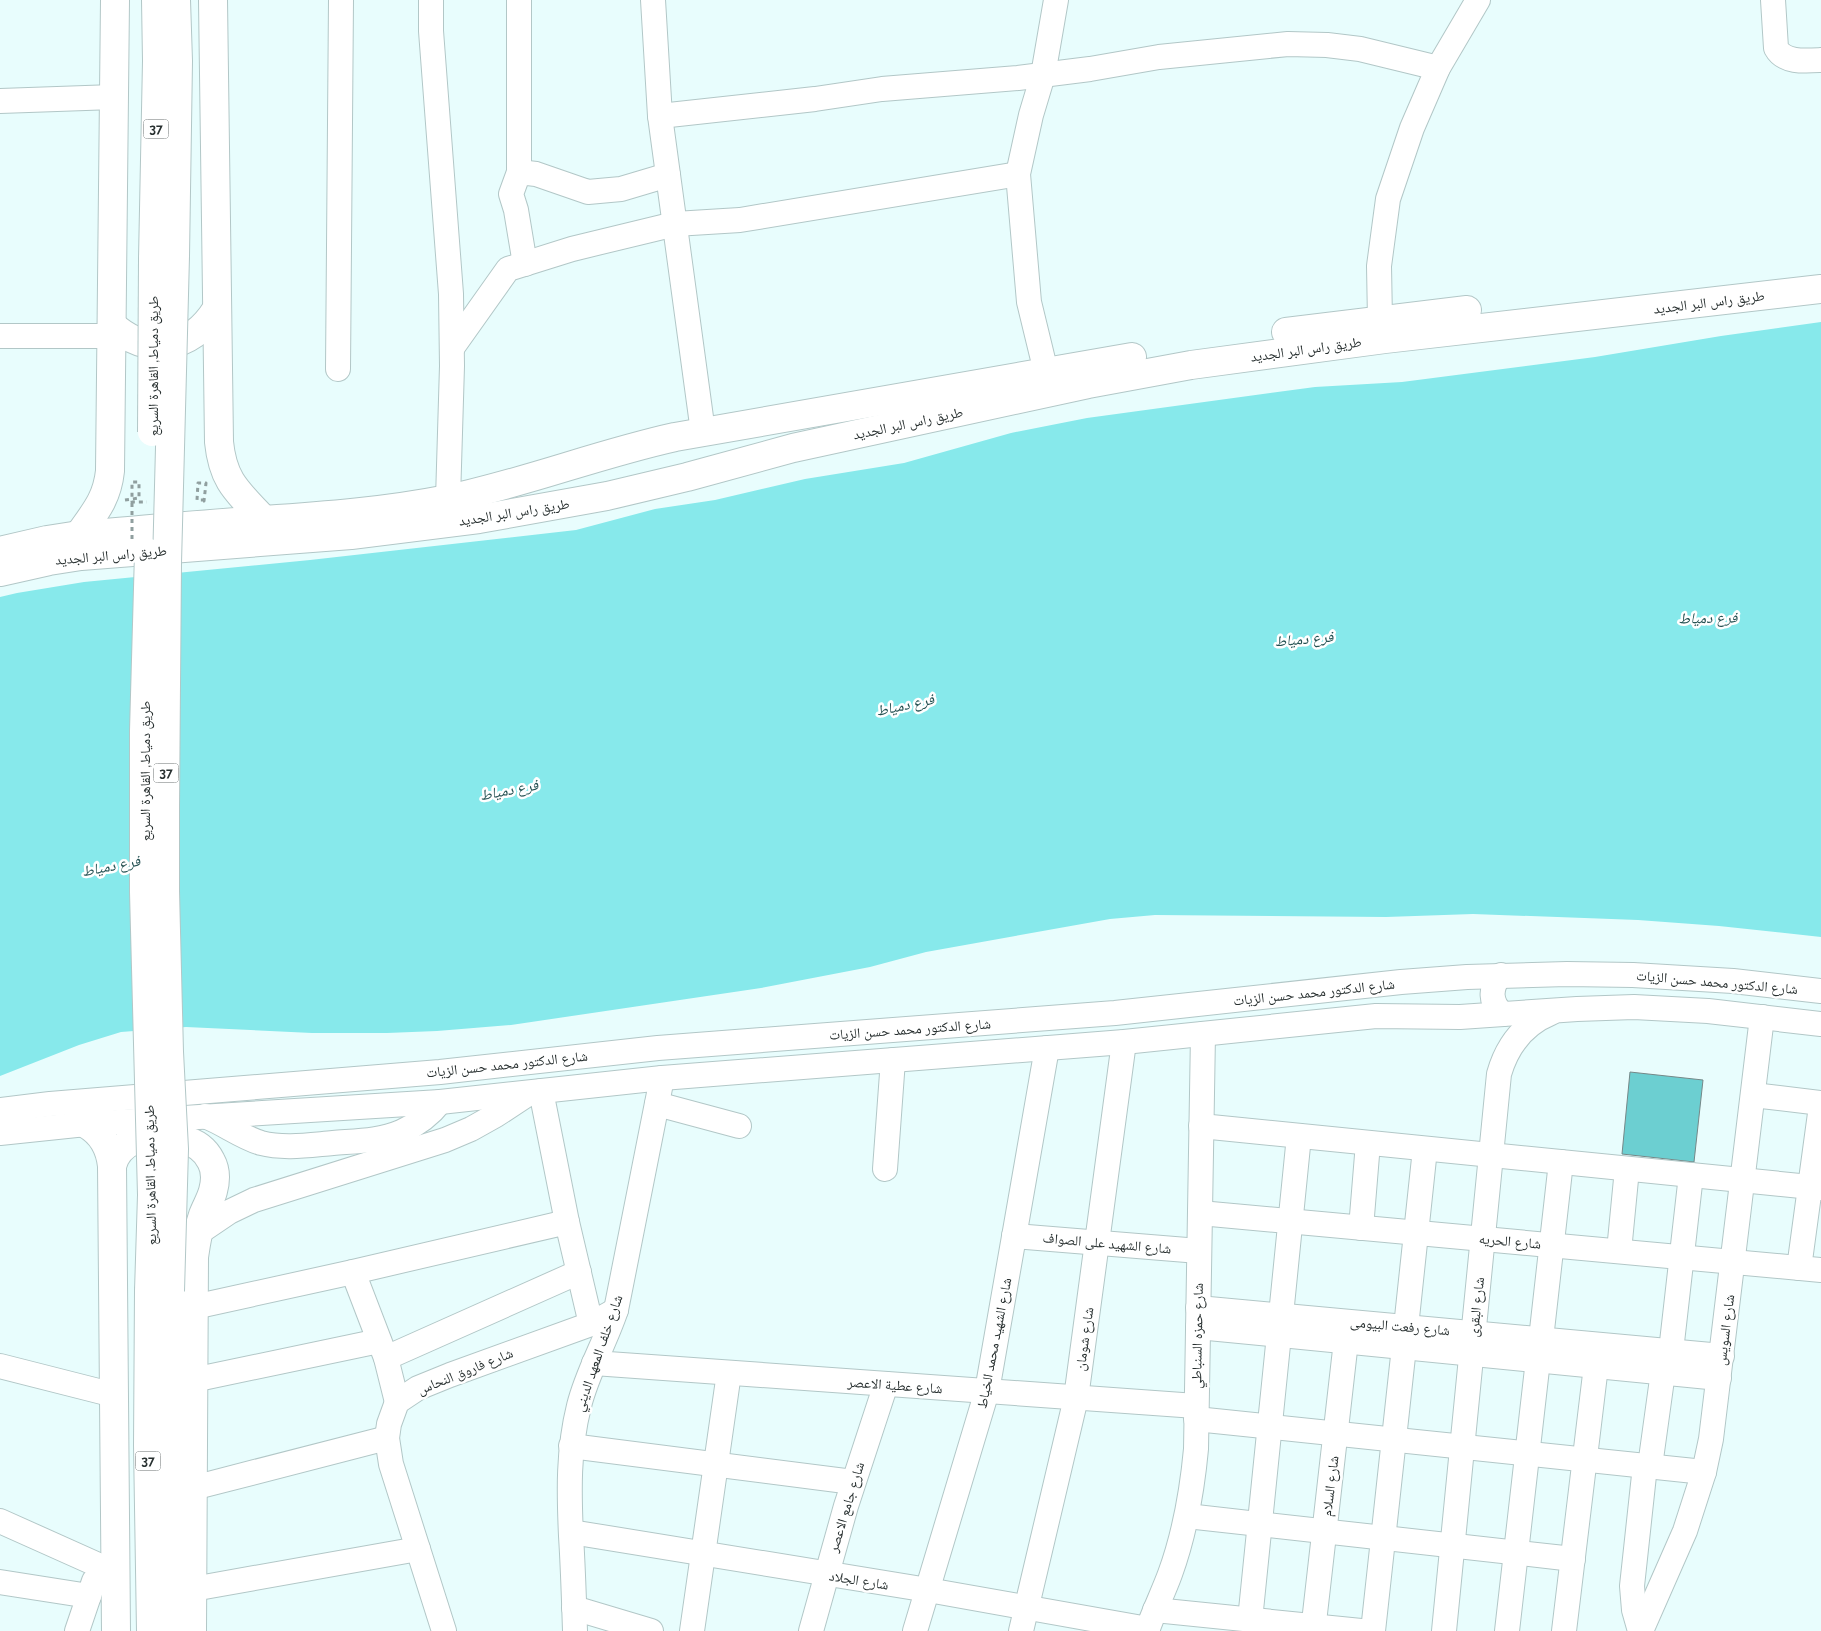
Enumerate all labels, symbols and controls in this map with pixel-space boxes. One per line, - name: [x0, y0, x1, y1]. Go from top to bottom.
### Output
- road number: 37: [144, 120, 168, 138]
- street label: طريق راس البر الجديد: [1652, 287, 1766, 319]
- street label: طريق دمياط, القاهرة السريع: [145, 296, 163, 436]
- street label: طريق راس البر الجديد: [1249, 333, 1363, 367]
- street label: طريق راس البر الجديد: [852, 404, 965, 444]
- street label: طريق راس البر الجديد: [457, 495, 571, 531]
- street label: طريق راس البر الجديد: [54, 542, 168, 570]
- water label: فرع دمياط: [1678, 608, 1739, 629]
- water label: فرع دمياط: [1274, 627, 1336, 652]
- water label: فرع دمياط: [874, 690, 937, 721]
- street label: طريق دمياط, القاهرة السريع: [137, 701, 155, 841]
- road number: 37: [154, 764, 178, 782]
- water label: فرع دمياط: [478, 775, 541, 805]
- water label: فرع دمياط: [80, 851, 143, 881]
- street label: شارع الدكتور محمد حسن الزيات: [1635, 967, 1799, 999]
- street label: شارع الدكتور محمد حسن الزيات: [1232, 976, 1396, 1010]
- street label: شارع الدكتور محمد حسن الزيات: [829, 1015, 992, 1045]
- street label: شارع الدكتور محمد حسن الزيات: [425, 1048, 589, 1082]
- street label: طريق دمياط, القاهرة السريع: [141, 1105, 161, 1245]
- street label: شارع الشهيد على الصواف: [1042, 1229, 1172, 1259]
- street label: شارع الحريه: [1478, 1230, 1542, 1254]
- street label: شارع الشهيد محمد الخياط: [973, 1276, 1017, 1410]
- street label: شارع البقرى: [1465, 1276, 1489, 1338]
- street label: شارع حمزه السنباطي: [1188, 1283, 1209, 1389]
- street label: شارع خلف المعهد الديني: [571, 1293, 629, 1415]
- street label: شارع السويس: [1713, 1294, 1739, 1367]
- street label: شارع شومان: [1072, 1306, 1098, 1372]
- street label: شارع رفعت البيومى: [1349, 1314, 1451, 1340]
- street label: شارع فاروق النحاس: [415, 1345, 516, 1399]
- street label: شارع عطية الاعصر: [846, 1374, 943, 1398]
- road number: 37: [136, 1452, 160, 1470]
- street label: شارع السلام: [1318, 1455, 1344, 1518]
- street label: شارع جامع الاعصر: [824, 1460, 869, 1556]
- street label: شارع الجلاد: [828, 1567, 890, 1595]

